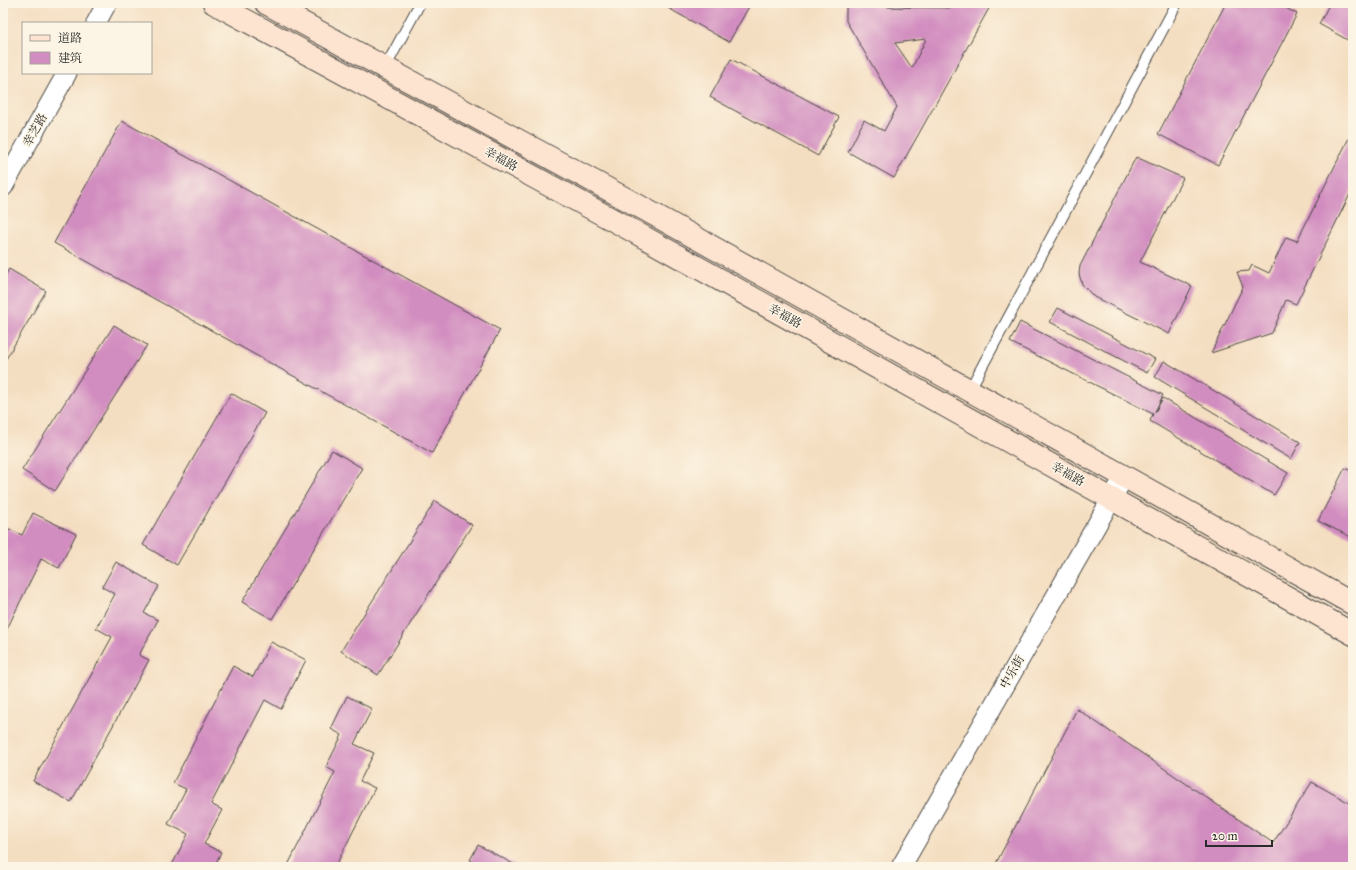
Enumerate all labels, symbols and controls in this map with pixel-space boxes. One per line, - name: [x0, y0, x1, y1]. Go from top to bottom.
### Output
- legend: [22, 22, 152, 74]
- text: 道路: [58, 31, 82, 45]
- text: 建筑: [58, 51, 82, 65]
- street label: 幸芝路: [20, 111, 50, 149]
- street label: 幸福路: [482, 144, 520, 174]
- street label: 幸福路: [766, 301, 804, 331]
- street label: 幸福路: [1049, 459, 1087, 489]
- street label: 中乐街: [997, 652, 1028, 691]
- scale bar: [1206, 822, 1272, 848]
- text: 20 m: [1212, 829, 1238, 843]

